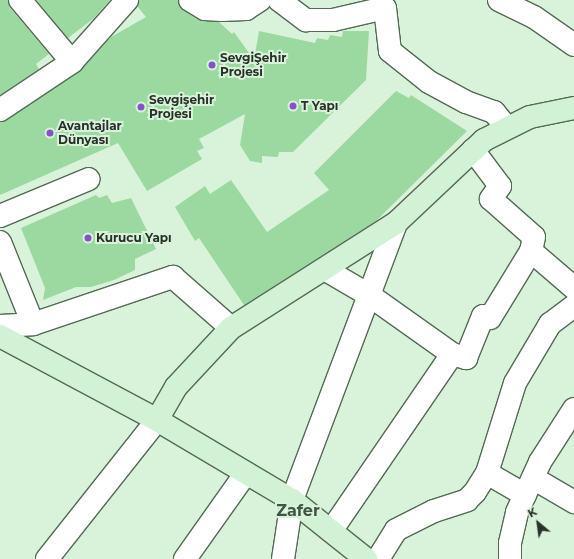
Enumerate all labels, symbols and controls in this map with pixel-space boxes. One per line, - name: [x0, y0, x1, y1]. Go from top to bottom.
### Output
- place label: SevgiŞehir Projesi: [220, 51, 286, 79]
- marker: SevgiŞehir Projesi: [207, 60, 217, 70]
- place label: Sevgişehir Projesi: [149, 93, 214, 121]
- place label: T Yapı: [301, 99, 338, 113]
- marker: T Yapı: [288, 101, 298, 111]
- marker: Sevgişehir Projesi: [136, 102, 146, 112]
- place label: Avantajlar Dünyası: [58, 119, 122, 147]
- marker: Avantajlar Dünyası: [45, 128, 55, 138]
- place label: Kurucu Yapı: [96, 231, 172, 245]
- marker: Kurucu Yapı: [83, 233, 93, 243]
- district label: Zafer: [276, 501, 320, 521]
- north arrow: [518, 503, 558, 543]
- text: K: [525, 504, 539, 521]

